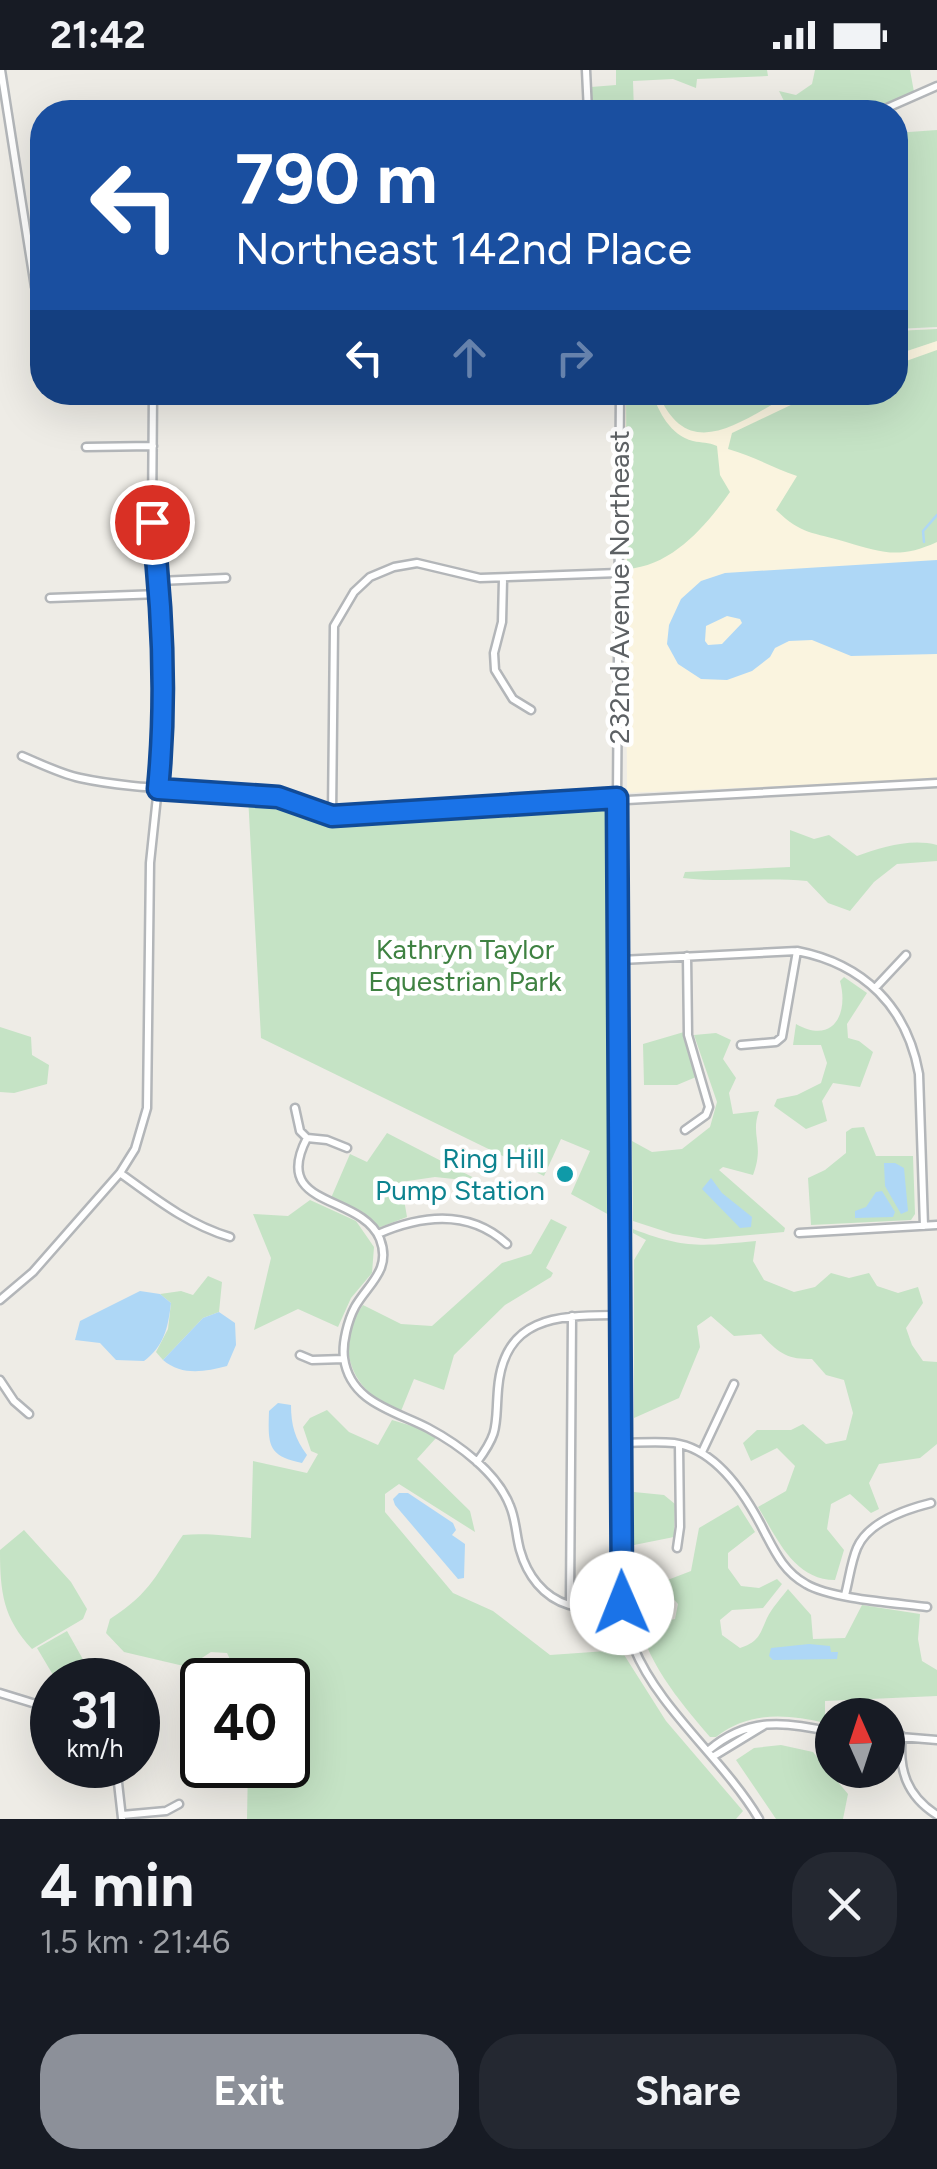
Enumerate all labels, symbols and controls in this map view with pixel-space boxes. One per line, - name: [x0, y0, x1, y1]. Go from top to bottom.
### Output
- text: 21:42: [50, 12, 146, 58]
- text: 790 m: [235, 136, 438, 221]
- icon: left: [70, 140, 200, 270]
- text: Northeast 142nd Place: [235, 221, 692, 275]
- icon: left: [337, 330, 392, 385]
- icon: ahead: [442, 330, 497, 385]
- icon: right: [547, 330, 602, 385]
- street label: 232nd Avenue Northeast: [602, 430, 636, 744]
- pin: [110, 480, 195, 565]
- icon: arrive: [125, 495, 180, 550]
- park label: Kathryn Taylor Equestrian Park: [368, 932, 562, 998]
- place label: Ring Hill Pump Station: [375, 1141, 545, 1207]
- marker: Ring Hill Pump Station: [554, 1163, 576, 1185]
- position arrow: [570, 1551, 674, 1655]
- speed limit sign: 40: [180, 1658, 310, 1788]
- text: 31: [71, 1680, 119, 1741]
- north arrow: [815, 1698, 905, 1788]
- map controls: [815, 1698, 905, 1788]
- text: km/h: [66, 1733, 124, 1763]
- text: 4 min: [40, 1849, 194, 1921]
- button: close: [792, 1852, 897, 1957]
- text: 1.5 km · 21:46: [40, 1923, 230, 1961]
- button: Exit: [40, 2034, 459, 2149]
- button: Share: [479, 2034, 897, 2149]

